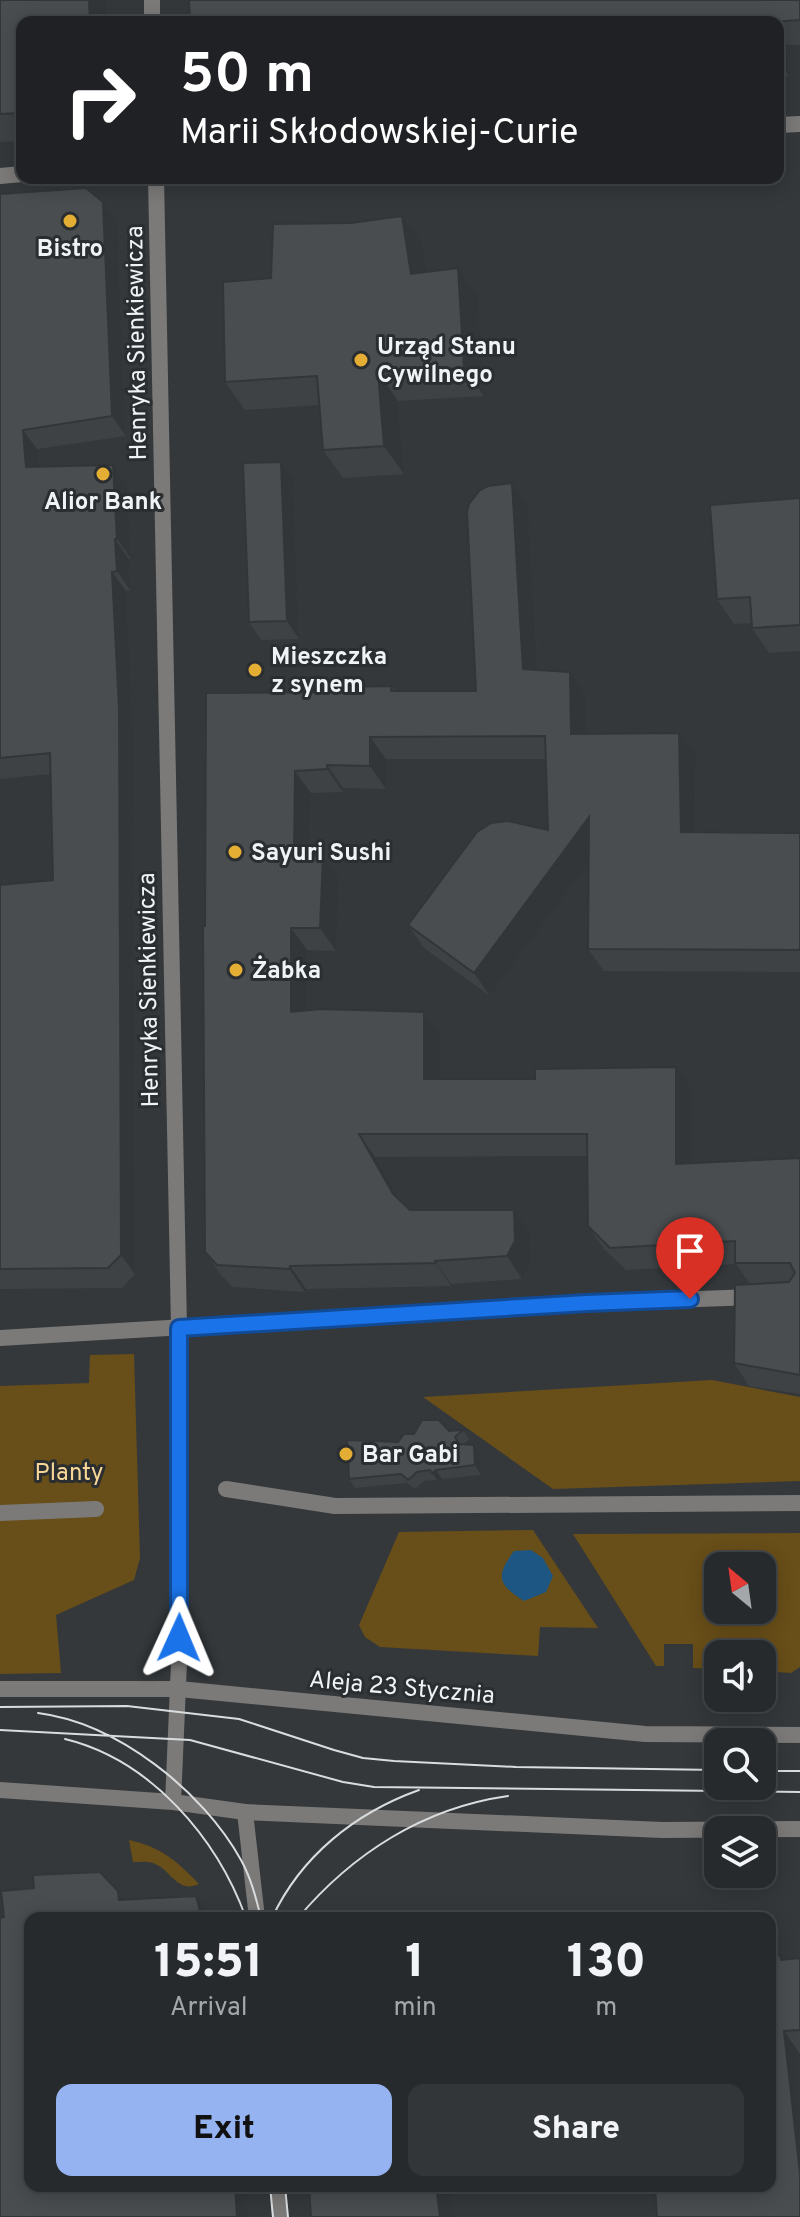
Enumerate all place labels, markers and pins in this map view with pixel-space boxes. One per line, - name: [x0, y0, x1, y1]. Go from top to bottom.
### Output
- marker: Bistro: [61, 212, 79, 230]
- place label: Bistro: [37, 235, 103, 265]
- place label: Urząd Stanu Cywilnego: [377, 333, 516, 391]
- marker: Urząd Stanu Cywilnego: [352, 351, 370, 369]
- marker: Alior Bank: [94, 465, 112, 483]
- place label: Alior Bank: [44, 488, 162, 518]
- place label: Mieszczka z synem: [271, 643, 387, 701]
- marker: Mieszczka z synem: [246, 661, 264, 679]
- place label: Sayuri Sushi: [251, 839, 391, 869]
- marker: Sayuri Sushi: [226, 843, 244, 861]
- place label: Żabka: [252, 955, 321, 987]
- marker: Żabka: [227, 961, 245, 979]
- pin: [656, 1217, 724, 1299]
- place label: Bar Gabi: [362, 1441, 459, 1471]
- marker: Bar Gabi: [337, 1445, 355, 1463]

